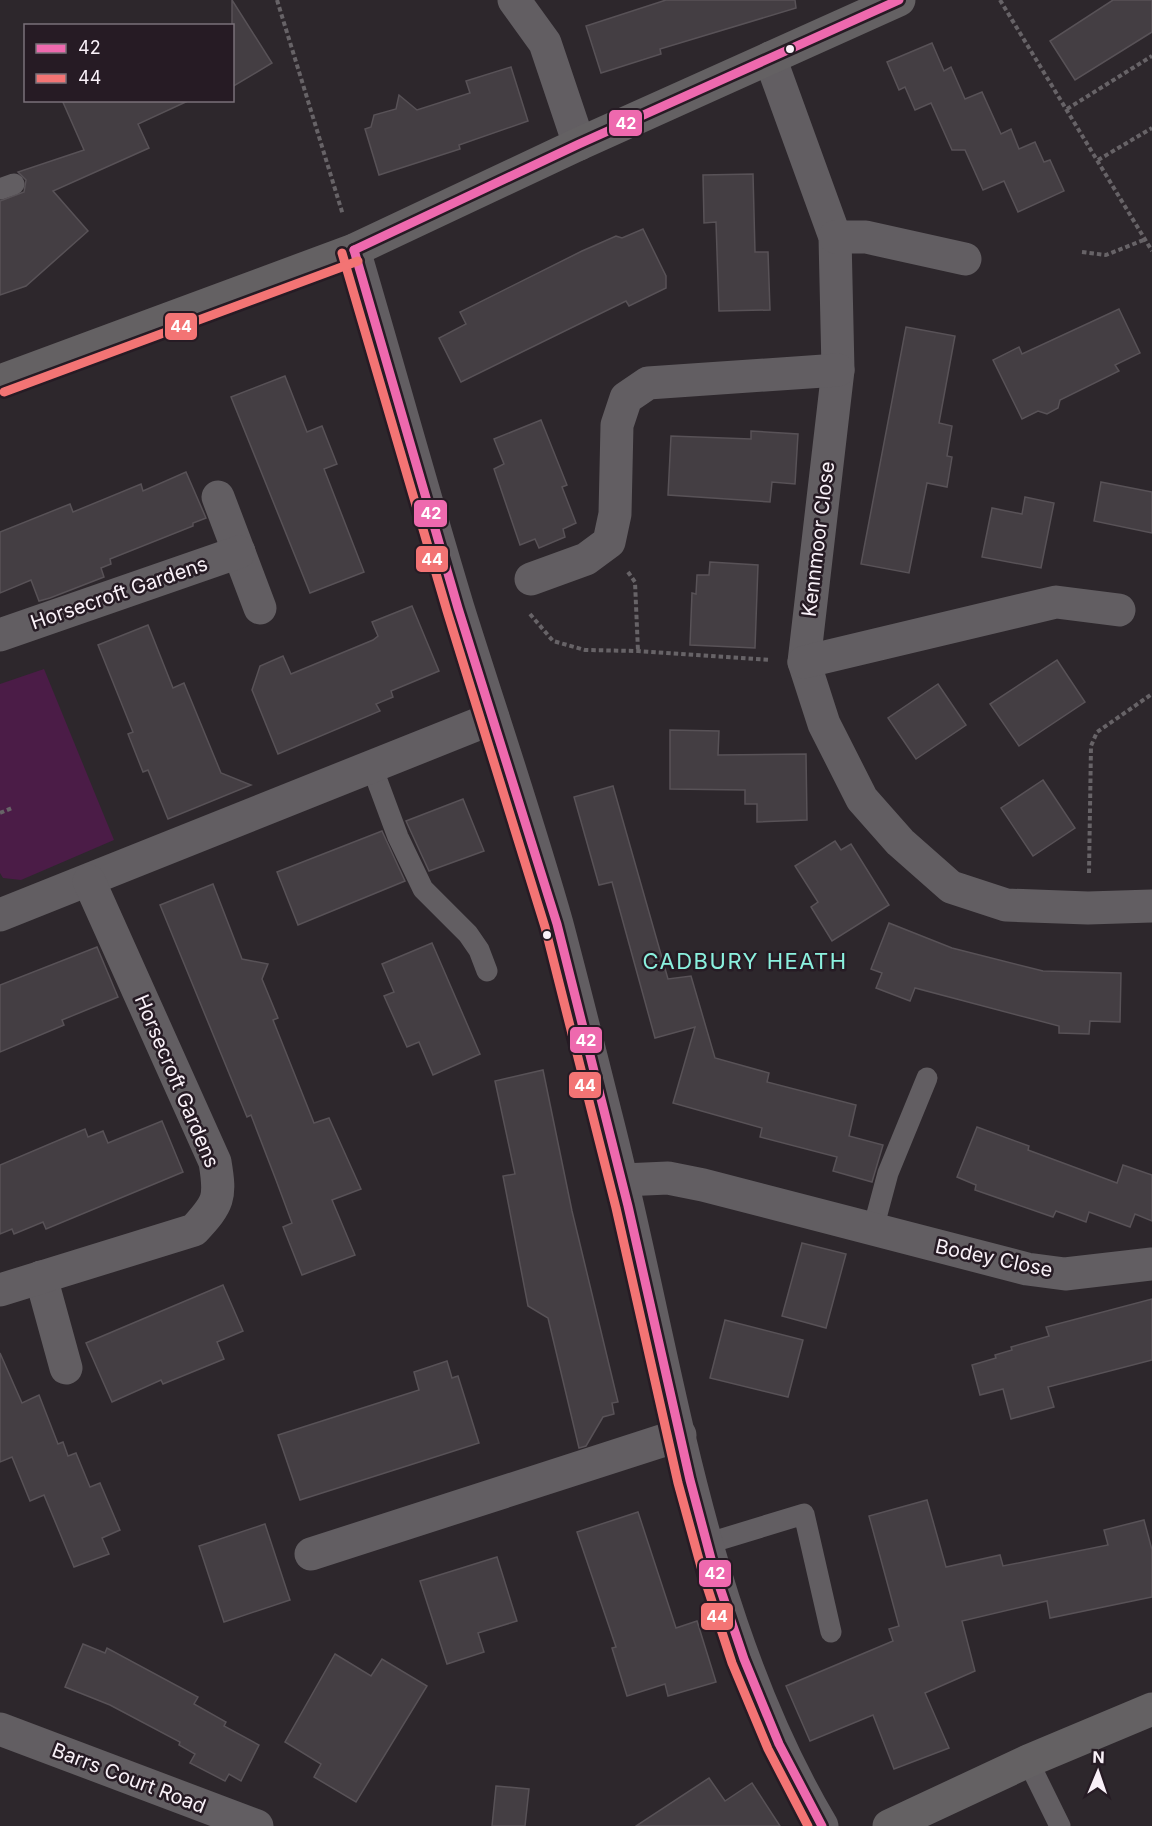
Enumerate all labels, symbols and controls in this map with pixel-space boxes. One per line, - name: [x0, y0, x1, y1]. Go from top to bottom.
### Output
- legend: [24, 24, 234, 102]
- text: 42: [78, 37, 101, 58]
- unlabelled marker: [784, 43, 796, 55]
- text: 44: [78, 67, 101, 88]
- line badge: 42: [608, 109, 643, 137]
- text: 42: [616, 113, 636, 133]
- line badge: 44: [164, 312, 198, 341]
- text: 44: [170, 316, 192, 336]
- street label: Kennmoor Close: [797, 460, 839, 618]
- line badge: 42: [413, 499, 448, 528]
- text: 42: [421, 503, 441, 523]
- line badge: 44: [415, 545, 449, 573]
- text: 44: [421, 549, 443, 569]
- street label: Horsecroft Gardens: [27, 551, 211, 635]
- unlabelled marker: [541, 929, 553, 941]
- district label: CADBURY HEATH: [642, 948, 848, 974]
- street label: Horsecroft Gardens: [130, 991, 224, 1171]
- line badge: 42: [569, 1026, 603, 1054]
- text: 42: [576, 1030, 596, 1050]
- line badge: 44: [568, 1071, 602, 1099]
- text: 44: [574, 1075, 596, 1095]
- street label: Bodey Close: [933, 1234, 1055, 1282]
- line badge: 42: [698, 1559, 732, 1588]
- text: 42: [705, 1563, 725, 1583]
- line badge: 44: [700, 1602, 734, 1631]
- text: 44: [706, 1606, 728, 1626]
- street label: Barrs Court Road: [49, 1738, 209, 1818]
- north arrow: [1068, 1742, 1128, 1802]
- text: N: [1092, 1747, 1105, 1767]

